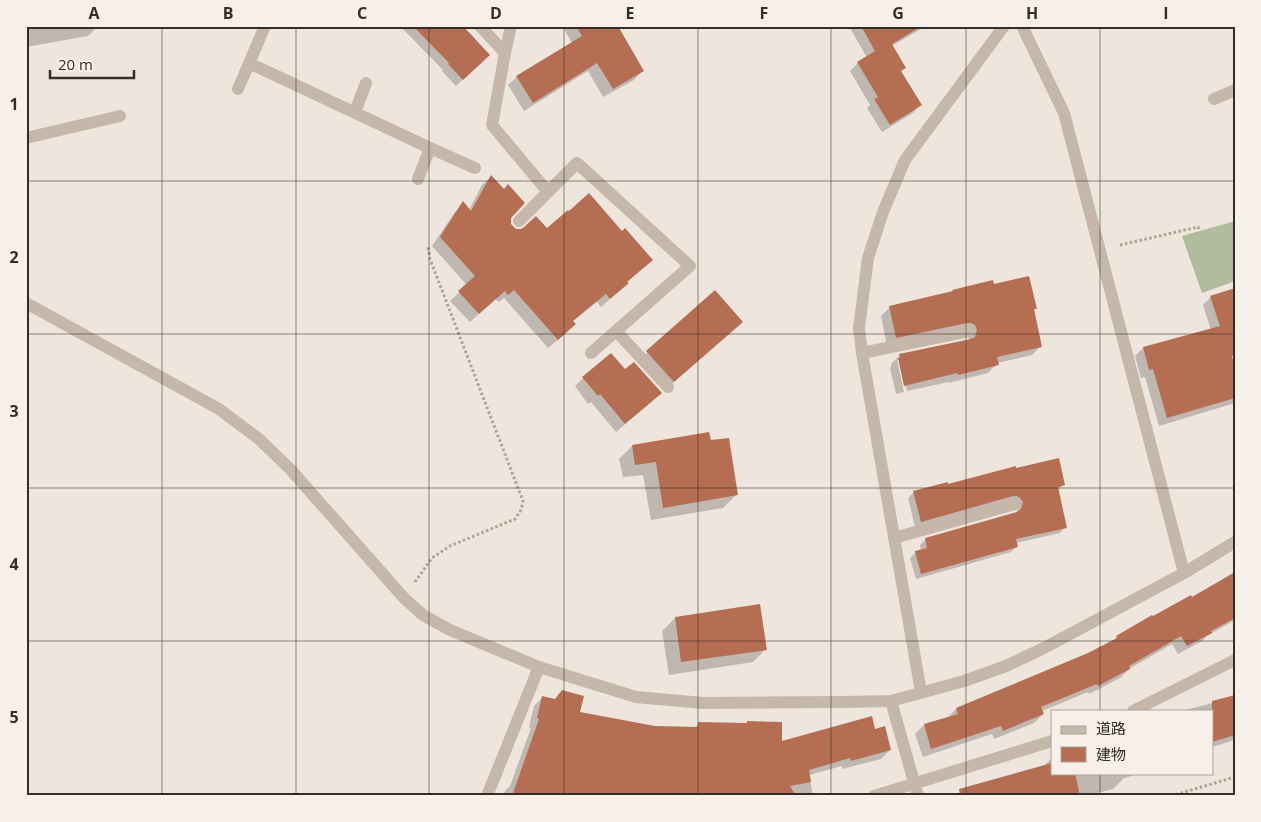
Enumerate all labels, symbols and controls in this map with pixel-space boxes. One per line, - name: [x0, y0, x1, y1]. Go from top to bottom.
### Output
- text: A: [88, 2, 100, 24]
- text: B: [223, 2, 233, 24]
- text: C: [357, 2, 367, 24]
- text: D: [490, 2, 502, 24]
- text: E: [626, 2, 635, 24]
- text: F: [760, 2, 768, 24]
- text: G: [892, 2, 904, 24]
- text: H: [1026, 2, 1038, 24]
- text: I: [1163, 2, 1169, 24]
- scale bar: [50, 48, 134, 80]
- text: 20 m: [58, 54, 93, 74]
- text: 1: [9, 93, 19, 115]
- text: 2: [9, 246, 19, 268]
- text: 3: [9, 400, 19, 422]
- text: 4: [9, 553, 19, 575]
- text: 5: [9, 706, 19, 728]
- legend: [1051, 710, 1214, 774]
- text: 道路: [1096, 718, 1126, 738]
- text: 建物: [1096, 744, 1126, 764]

